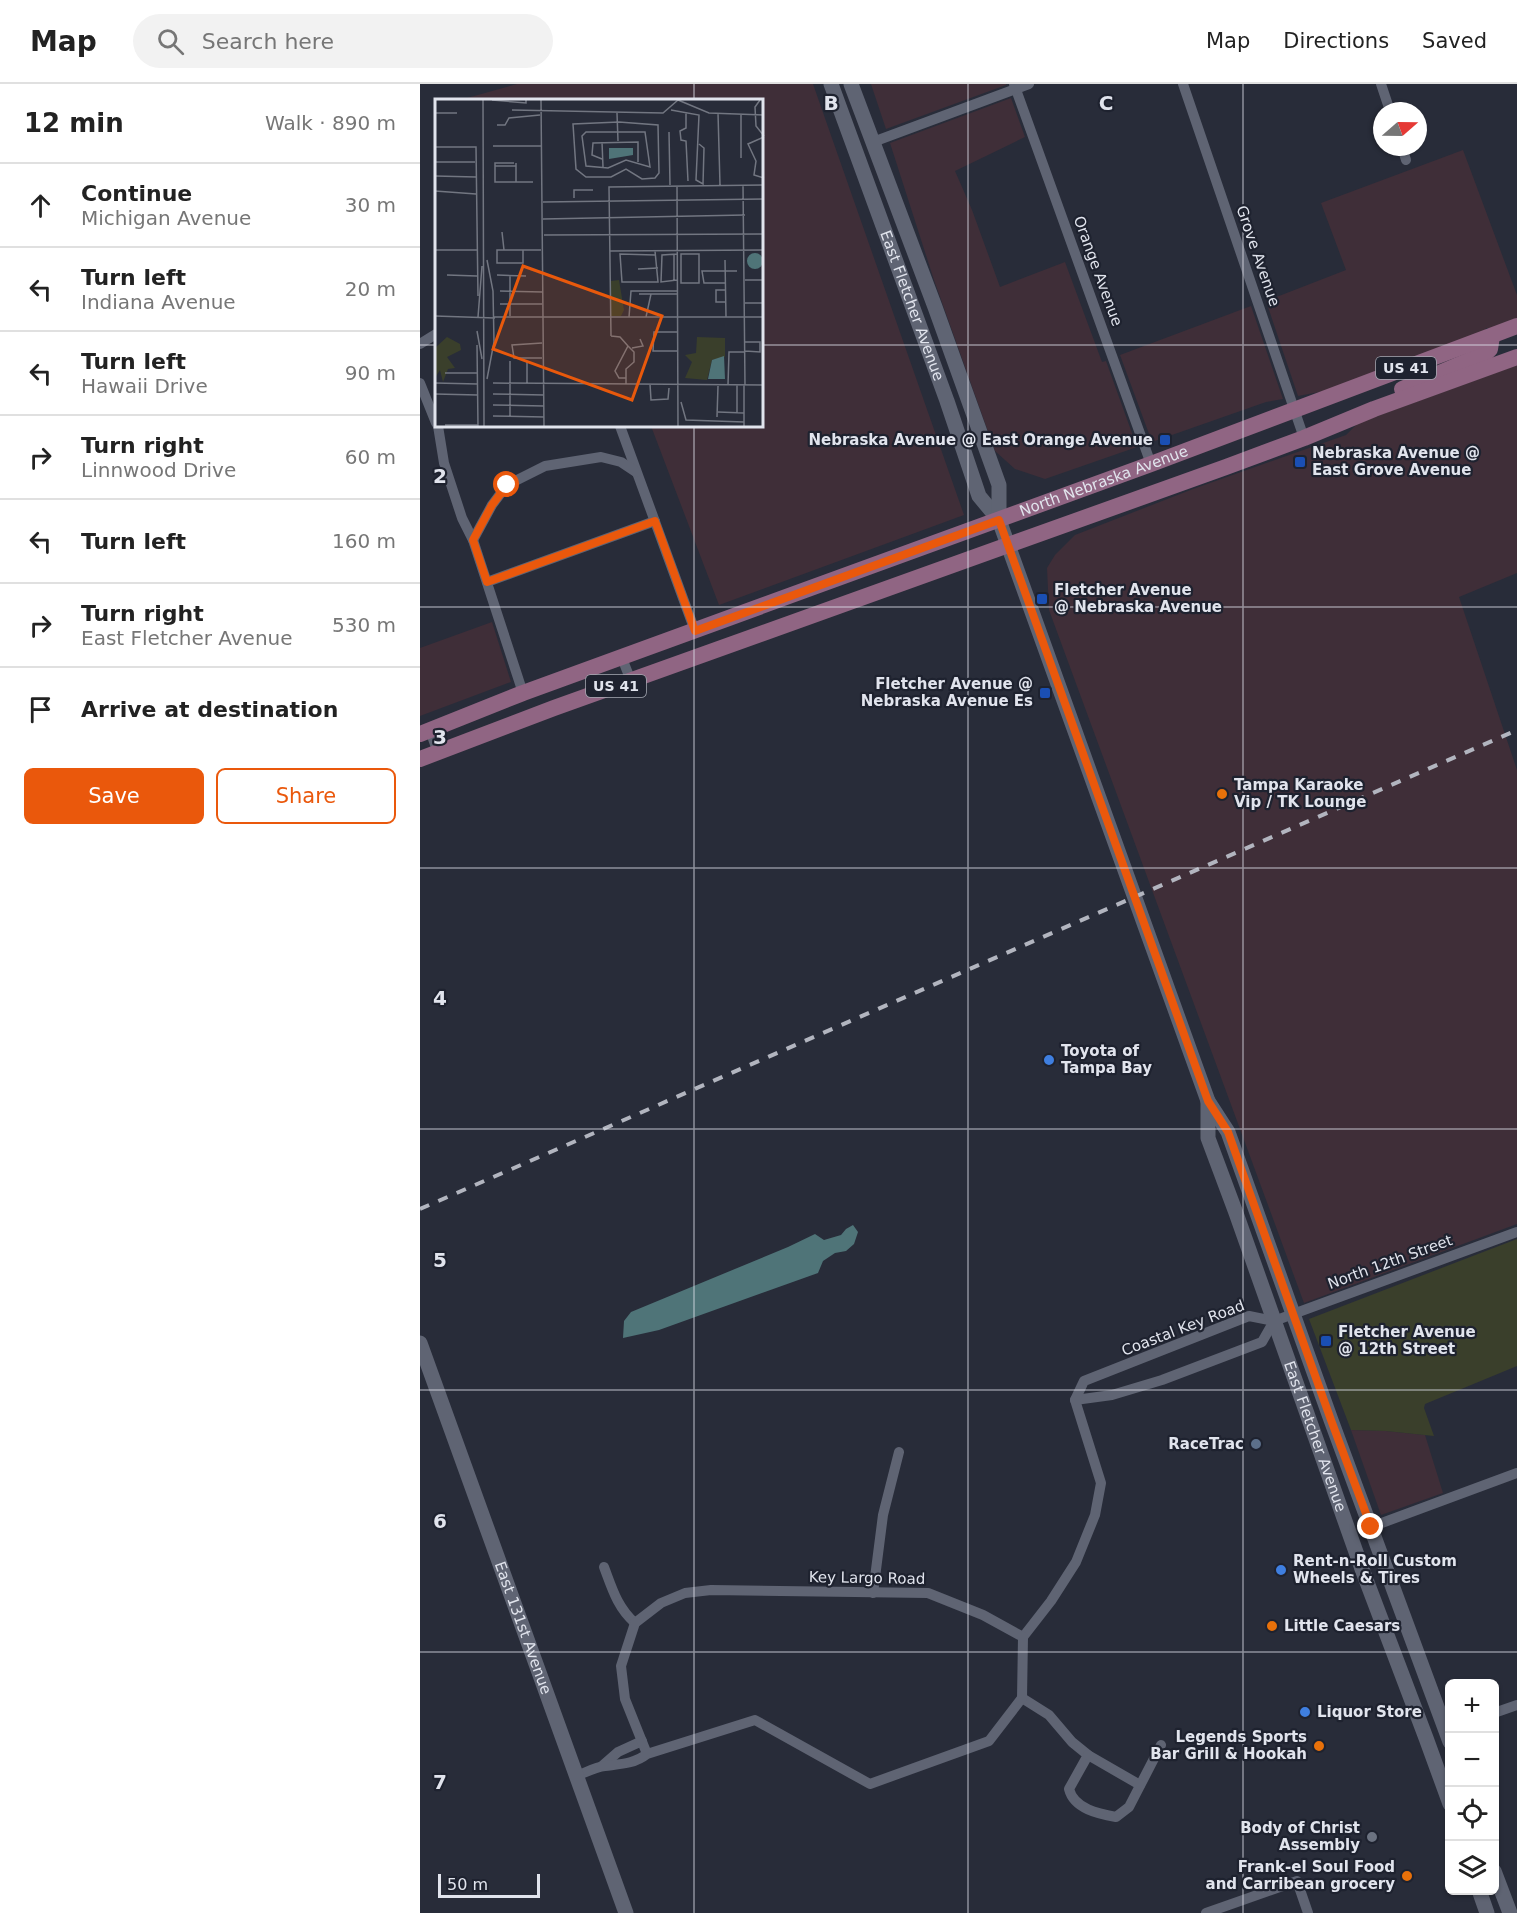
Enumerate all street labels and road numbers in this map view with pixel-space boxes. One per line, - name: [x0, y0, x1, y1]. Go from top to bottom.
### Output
- street label: Grove Avenue: [1232, 203, 1284, 309]
- street label: Orange Avenue: [1070, 213, 1126, 329]
- street label: East Fletcher Avenue: [876, 228, 948, 383]
- road number: US 41: [1376, 357, 1436, 379]
- street label: North Nebraska Avenue: [1017, 442, 1190, 520]
- road number: US 41: [586, 675, 646, 697]
- street label: North 12th Street: [1325, 1231, 1455, 1293]
- street label: Coastal Key Road: [1119, 1296, 1247, 1360]
- street label: East Fletcher Avenue: [1280, 1358, 1350, 1514]
- street label: East 131st Avenue: [491, 1559, 555, 1697]
- street label: Key Largo Road: [809, 1568, 925, 1588]

